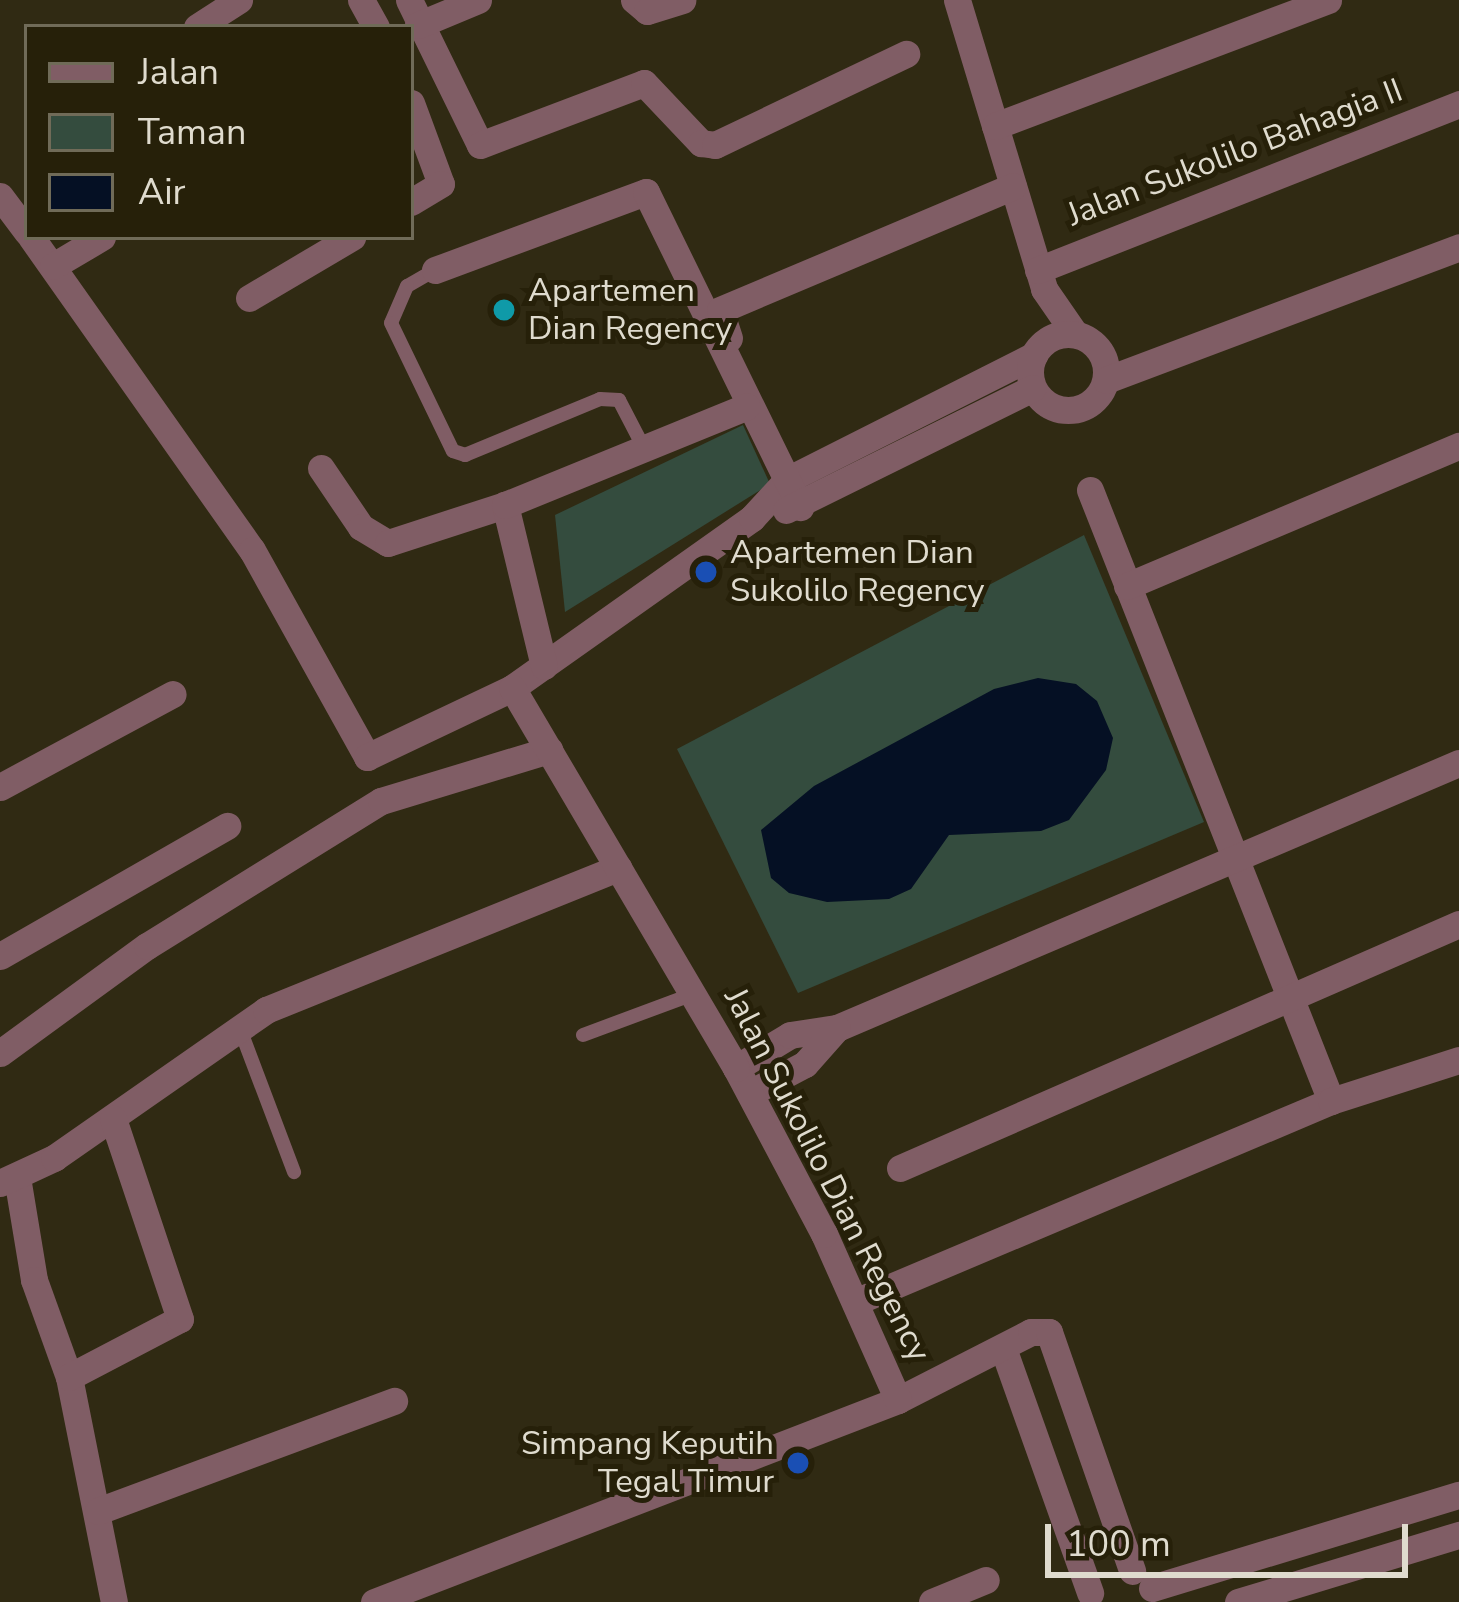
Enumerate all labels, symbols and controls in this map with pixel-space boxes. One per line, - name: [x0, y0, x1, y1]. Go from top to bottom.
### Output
- legend: [24, 24, 414, 240]
- text: Jalan: [138, 48, 219, 97]
- street label: Jalan Sukolilo Bahagia II: [1062, 71, 1408, 235]
- text: Taman: [138, 108, 246, 157]
- text: Air: [138, 168, 185, 217]
- place label: Apartemen Dian Regency: [528, 271, 732, 349]
- marker: Apartemen Dian Regency: [491, 297, 517, 323]
- place label: Apartemen Dian Sukolilo Regency: [730, 533, 984, 611]
- marker: Apartemen Dian Sukolilo Regency: [693, 559, 719, 585]
- street label: Jalan Sukolilo Dian Regency: [715, 982, 939, 1368]
- place label: Simpang Keputih Tegal Timur: [521, 1424, 774, 1502]
- marker: Simpang Keputih Tegal Timur: [785, 1450, 811, 1476]
- scale bar: [1051, 1500, 1414, 1574]
- text: 100 m: [1066, 1520, 1171, 1569]

